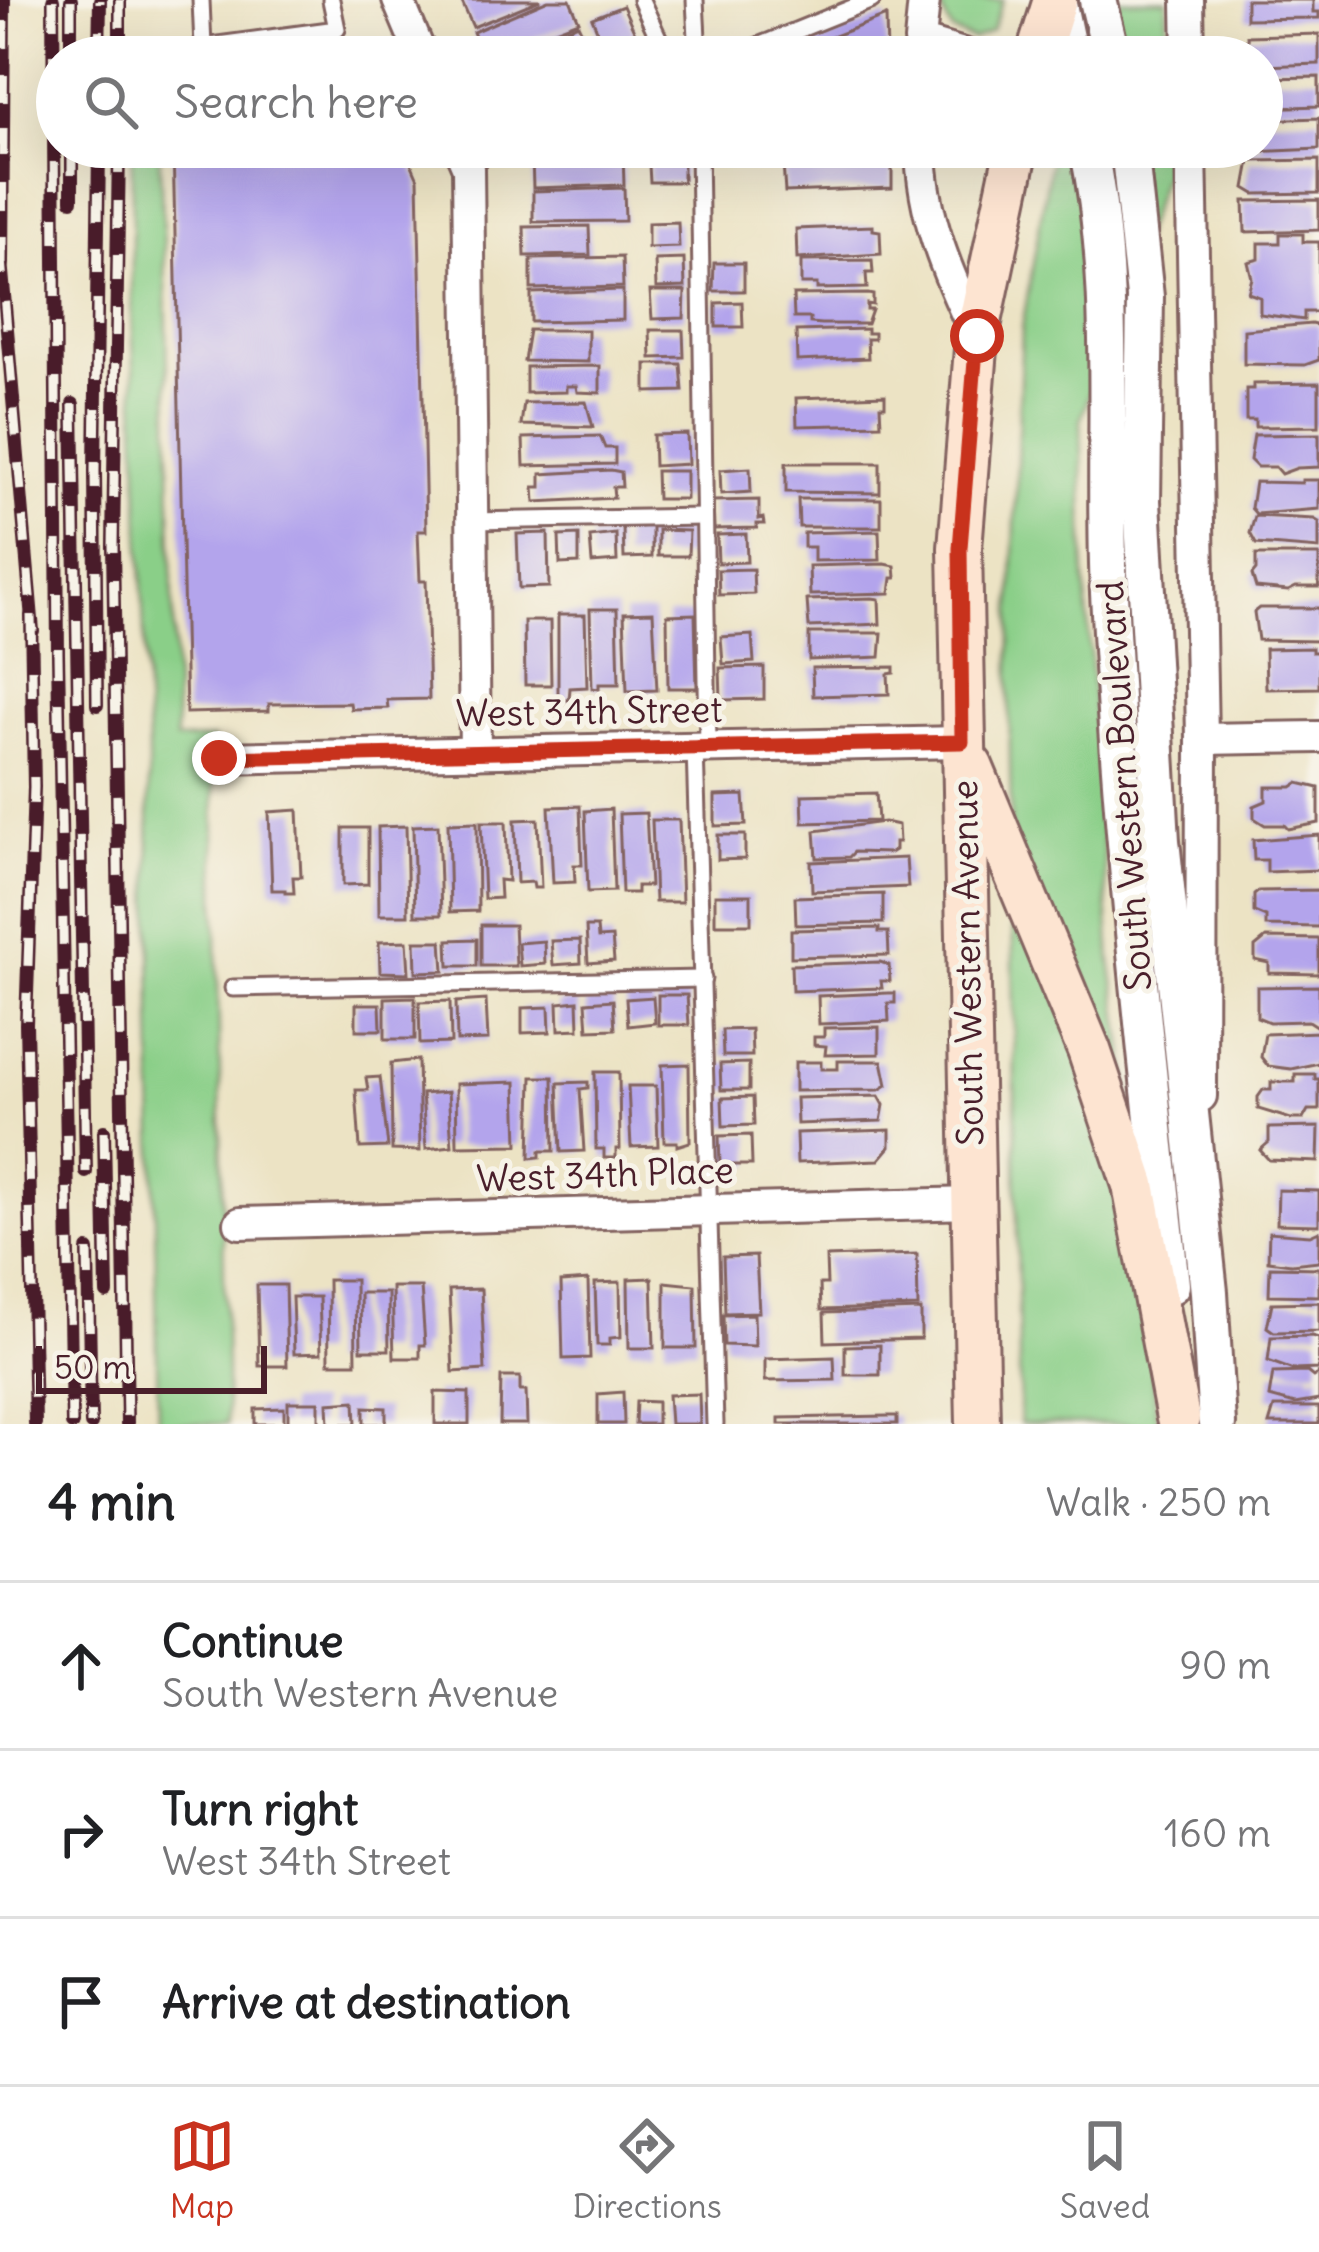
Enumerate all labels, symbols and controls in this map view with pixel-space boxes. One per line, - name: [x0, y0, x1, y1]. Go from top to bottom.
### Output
- search box: [36, 36, 1283, 168]
- icon: search: [78, 69, 144, 135]
- text: Search here: [174, 74, 418, 130]
- route start: [950, 309, 1004, 363]
- street label: South Western Boulevard: [1088, 580, 1161, 992]
- street label: West 34th Street: [455, 687, 723, 736]
- route end: [192, 731, 246, 785]
- street label: South Western Avenue: [942, 780, 993, 1146]
- street label: West 34th Place: [475, 1148, 735, 1201]
- scale bar: [36, 1340, 267, 1393]
- text: 50 m: [54, 1346, 131, 1388]
- text: 4 min: [48, 1470, 175, 1534]
- text: Walk · 250 m: [1046, 1478, 1271, 1527]
- text: Continue: [162, 1613, 344, 1669]
- icon: ahead: [48, 1633, 114, 1699]
- text: 90 m: [1179, 1641, 1271, 1690]
- text: South Western Avenue: [162, 1669, 558, 1718]
- text: Turn right: [162, 1781, 358, 1837]
- icon: right: [48, 1801, 114, 1867]
- text: 160 m: [1164, 1809, 1271, 1858]
- text: West 34th Street: [162, 1837, 451, 1886]
- icon: arrive: [48, 1969, 114, 2035]
- text: Arrive at destination: [162, 1974, 571, 2030]
- tab: Map: [169, 2113, 235, 2227]
- tab: Directions: [573, 2113, 722, 2227]
- tab: Saved: [1060, 2113, 1150, 2227]

